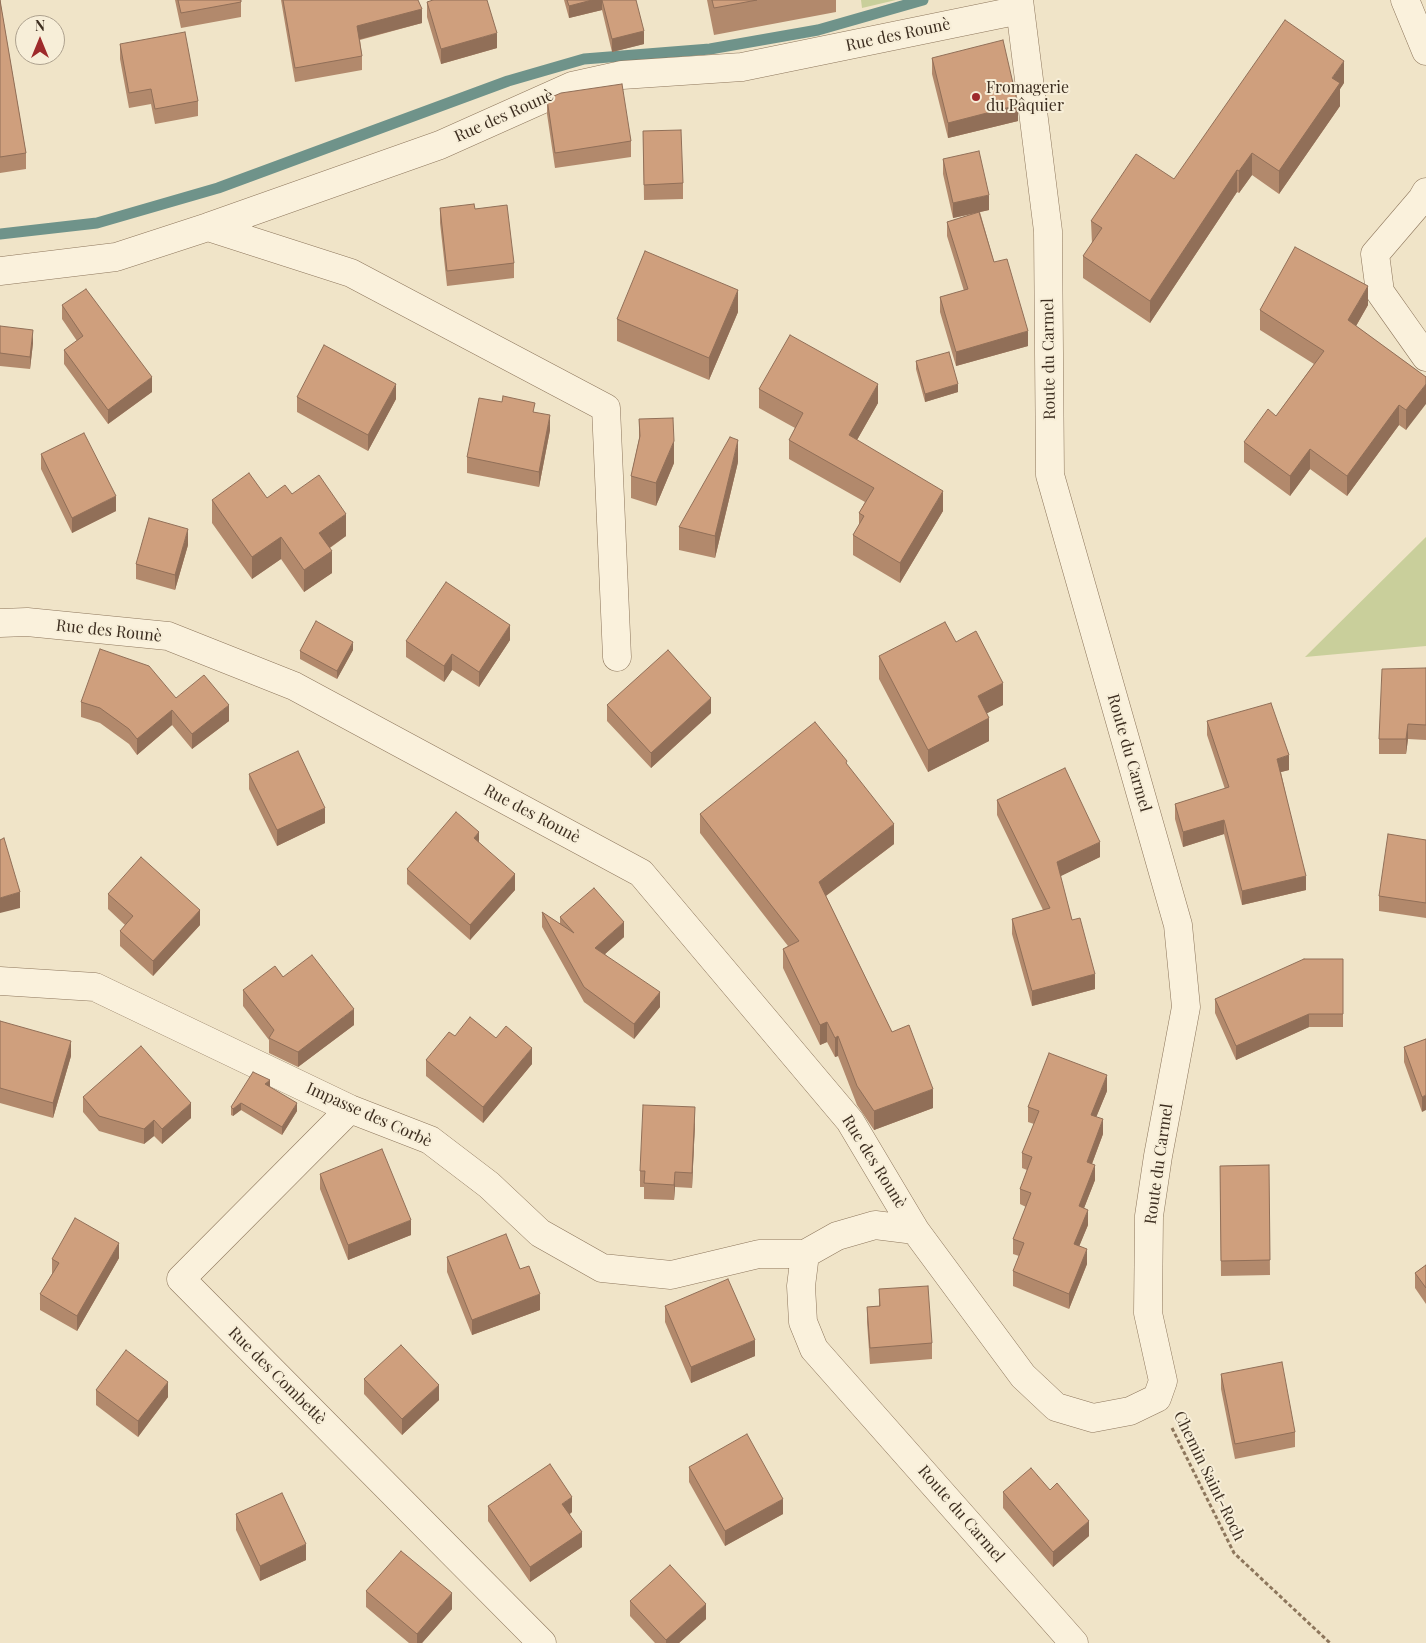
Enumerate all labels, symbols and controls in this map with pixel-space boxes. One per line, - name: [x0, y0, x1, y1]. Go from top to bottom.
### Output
- north arrow: [15, 15, 65, 65]
- street label: Rue des Rounè: [844, 15, 952, 55]
- text: N: [35, 16, 45, 35]
- place label: Fromagerie du Pâquier: [986, 78, 1069, 116]
- street label: Rue des Rounè: [452, 86, 556, 146]
- marker: Fromagerie du Pâquier: [970, 91, 982, 103]
- street label: Route du Carmel: [1038, 298, 1060, 420]
- street label: Rue des Rounè: [55, 616, 163, 646]
- street label: Route du Carmel: [1103, 692, 1155, 814]
- street label: Rue des Rounè: [481, 781, 583, 847]
- street label: Impasse des Corbè: [303, 1079, 435, 1151]
- street label: Route du Carmel: [1141, 1102, 1177, 1226]
- street label: Rue des Rounè: [838, 1112, 910, 1212]
- street label: Rue des Combettè: [224, 1323, 330, 1429]
- street label: Chemin Saint-Roch: [1169, 1408, 1249, 1544]
- street label: Route du Carmel: [914, 1462, 1008, 1566]

